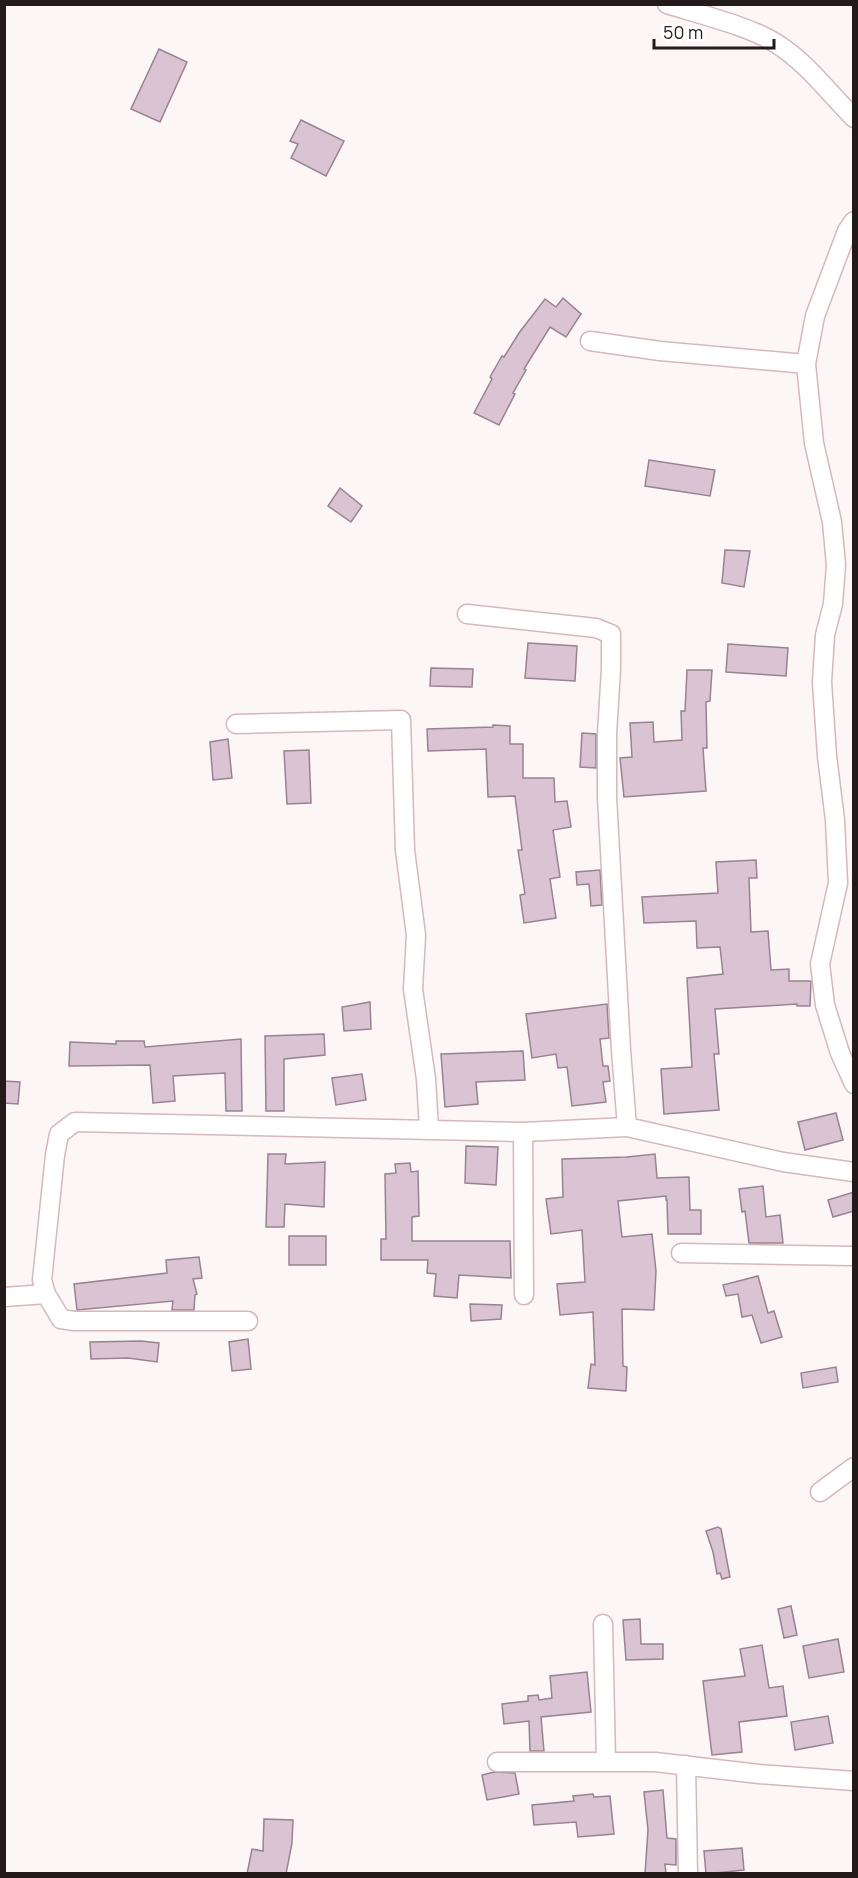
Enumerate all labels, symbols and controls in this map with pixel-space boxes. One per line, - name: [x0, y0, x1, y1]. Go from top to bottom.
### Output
- scale bar: [654, 12, 774, 50]
- text: 50 m: [663, 20, 703, 44]

